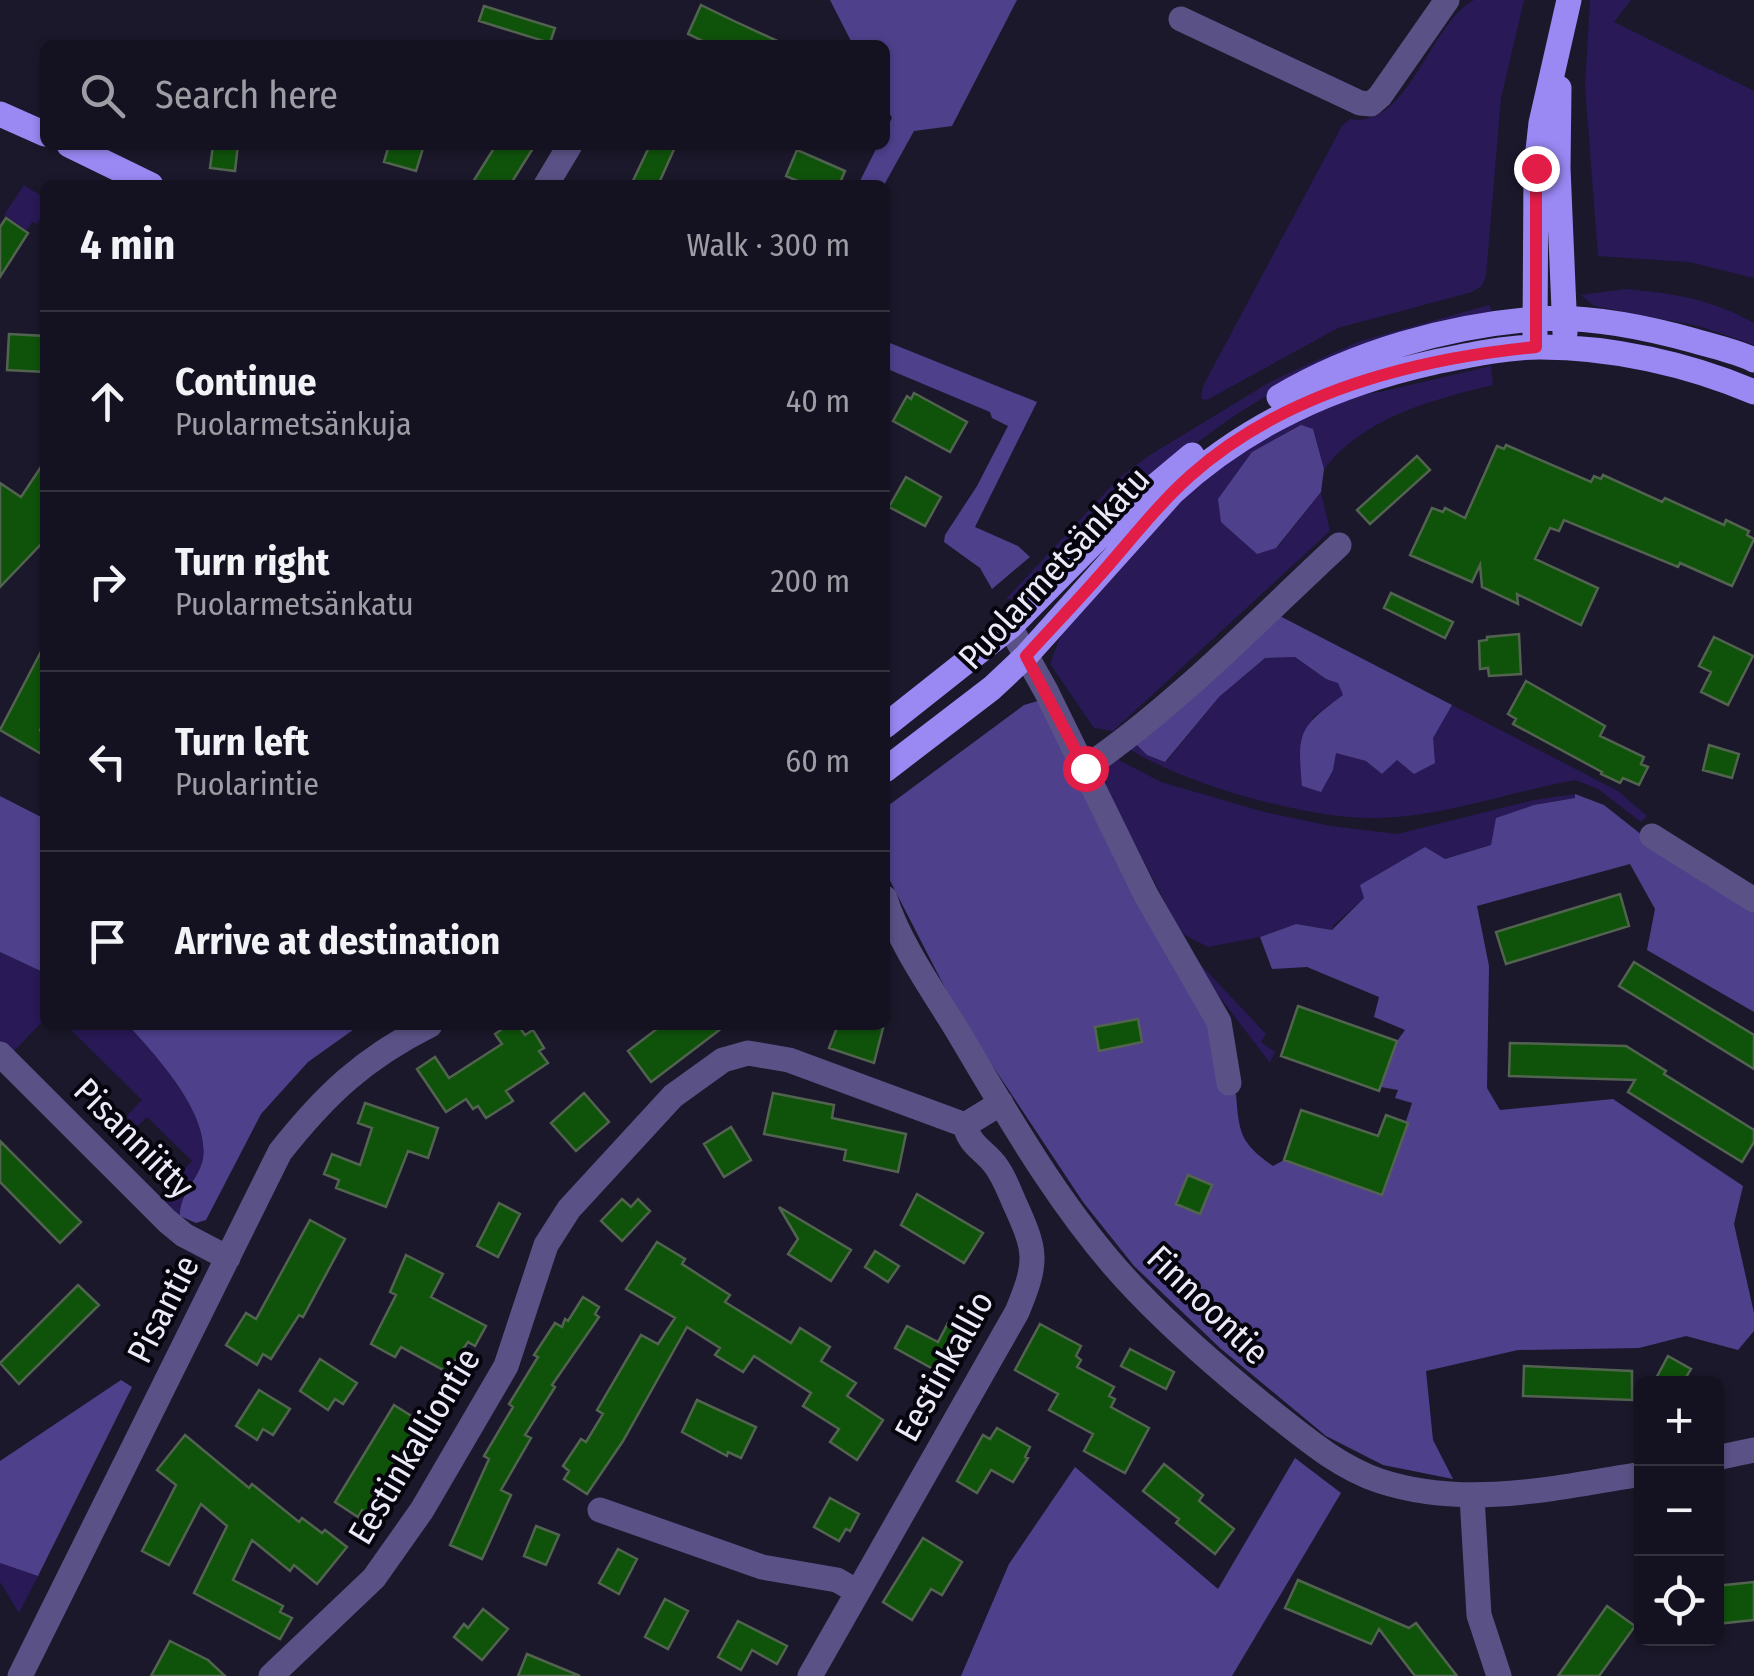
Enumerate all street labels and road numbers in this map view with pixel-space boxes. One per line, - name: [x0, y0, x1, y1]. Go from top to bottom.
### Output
- street label: Puolarmetsänkatu: [950, 458, 1158, 678]
- street label: Pisanniitty: [65, 1069, 203, 1207]
- street label: Finnoontie: [1138, 1237, 1278, 1373]
- street label: Pisantie: [118, 1248, 208, 1370]
- street label: Eestinkallio: [886, 1284, 1002, 1448]
- street label: Eestinkalliontie: [339, 1340, 489, 1552]

